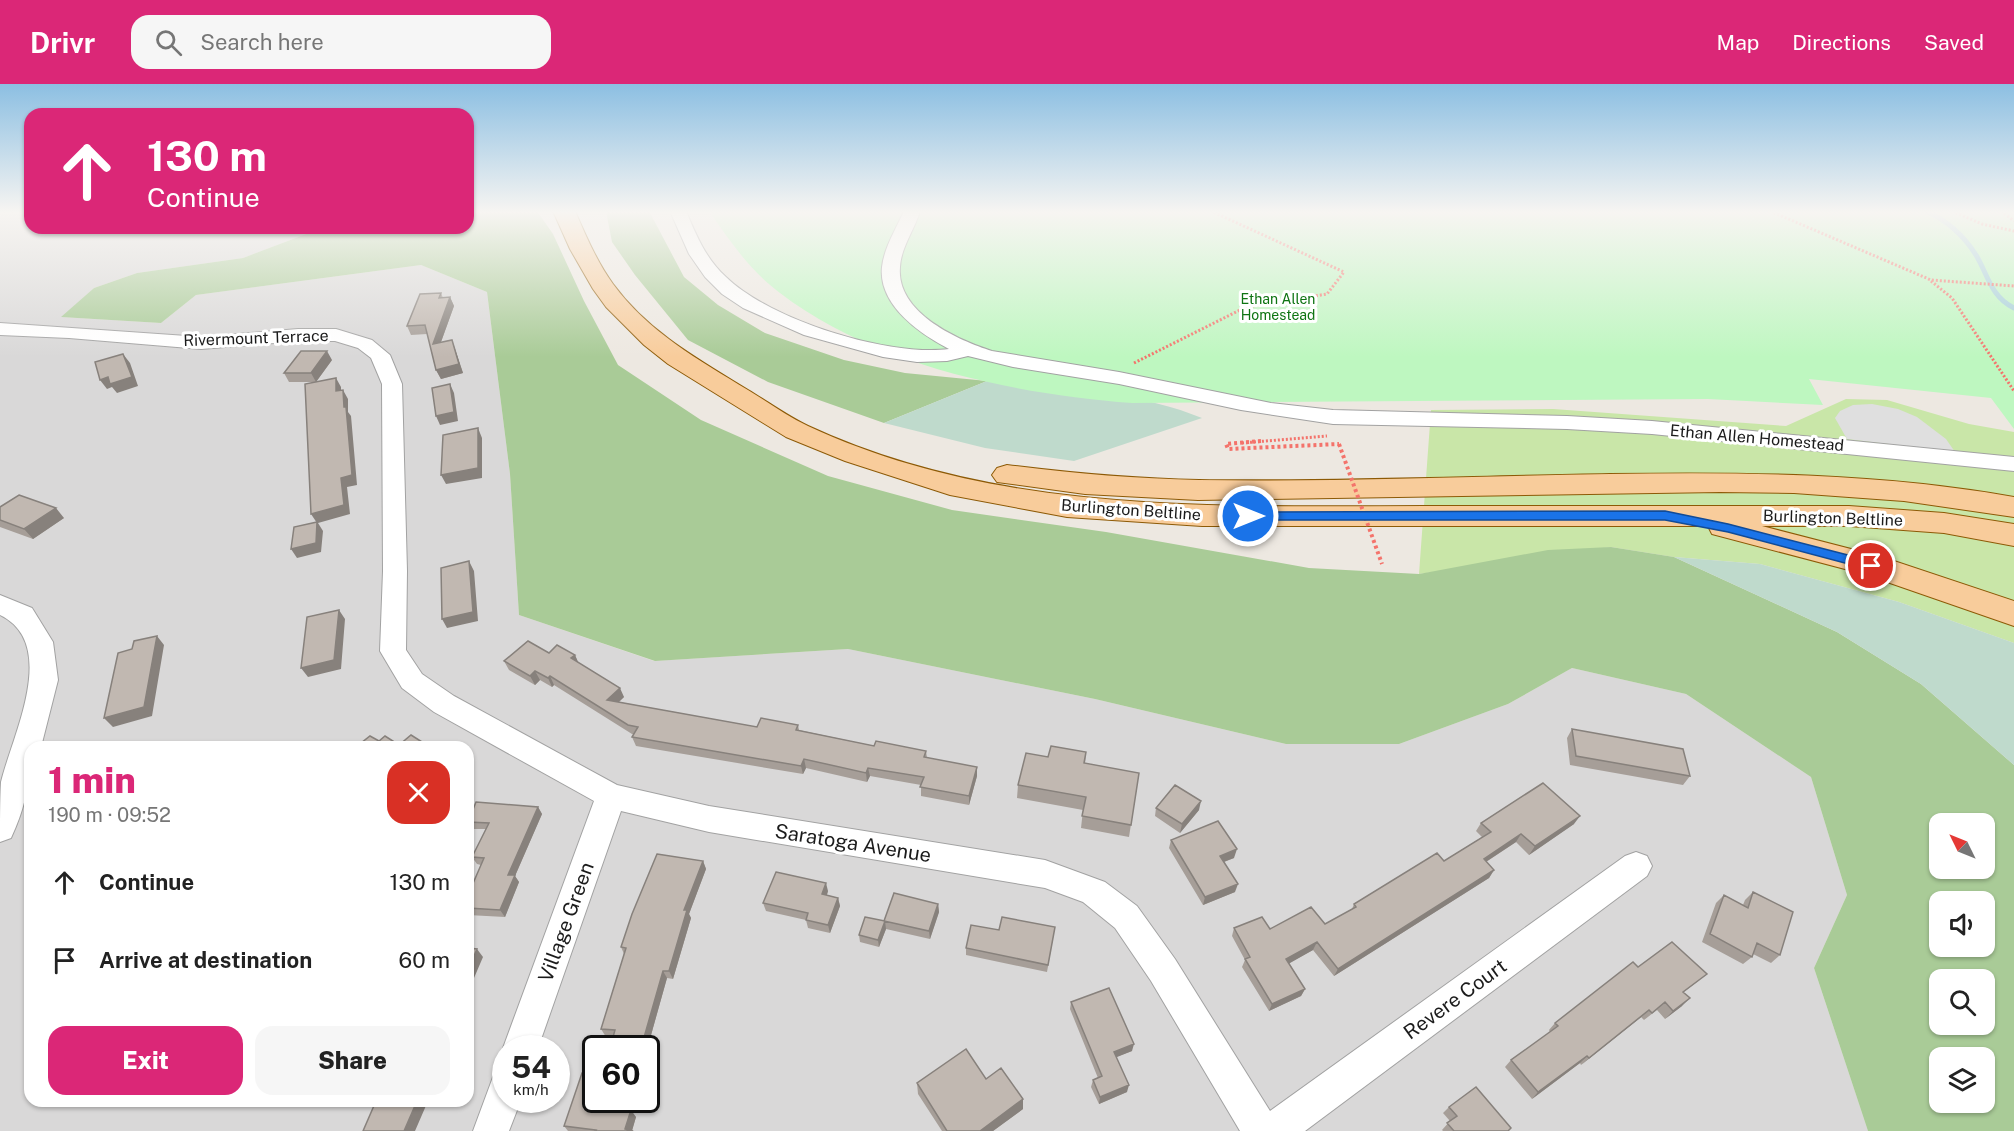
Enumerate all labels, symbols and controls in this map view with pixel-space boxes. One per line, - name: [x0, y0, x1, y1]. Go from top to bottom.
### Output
- search box: [131, 15, 551, 69]
- text: Drivr: [30, 26, 95, 59]
- icon: search: [152, 26, 185, 59]
- text: Search here: [200, 29, 324, 55]
- text: Map: [1717, 30, 1759, 55]
- text: Directions: [1792, 30, 1891, 55]
- text: Saved: [1924, 30, 1984, 55]
- text: 130 m: [147, 131, 267, 180]
- icon: ahead: [48, 132, 126, 210]
- text: Continue: [147, 181, 260, 213]
- park label: Ethan Allen Homestead: [1241, 291, 1315, 323]
- street label: Rivermount Terrace: [183, 326, 329, 350]
- street label: Ethan Allen Homestead: [1669, 421, 1845, 455]
- position arrow: [1216, 484, 1280, 548]
- street label: Burlington Beltline: [1060, 496, 1202, 524]
- street label: Burlington Beltline: [1763, 506, 1903, 530]
- pin: [1845, 540, 1896, 591]
- icon: arrive: [1854, 549, 1887, 582]
- text: 1 min: [48, 759, 136, 801]
- button: close: [387, 761, 450, 824]
- text: 190 m · 09:52: [48, 803, 171, 827]
- north arrow: [1929, 813, 1995, 879]
- map controls: [1929, 813, 1995, 1113]
- street label: Saratoga Avenue: [773, 819, 933, 867]
- street label: Village Green: [533, 859, 599, 985]
- icon: ahead: [48, 866, 81, 899]
- text: Continue: [99, 869, 194, 895]
- text: 130 m: [389, 869, 450, 895]
- button: sound: [1929, 891, 1995, 957]
- icon: arrive: [48, 944, 81, 977]
- text: Arrive at destination: [99, 947, 312, 973]
- text: 60 m: [399, 947, 450, 973]
- street label: Revere Court: [1399, 954, 1511, 1044]
- button: search: [1929, 969, 1995, 1035]
- button: Exit: [48, 1026, 243, 1095]
- button: Share: [255, 1026, 450, 1095]
- speed limit sign: 60: [582, 1035, 660, 1113]
- button: layers: [1929, 1047, 1995, 1113]
- text: 54: [511, 1049, 551, 1085]
- text: km/h: [513, 1081, 549, 1098]

